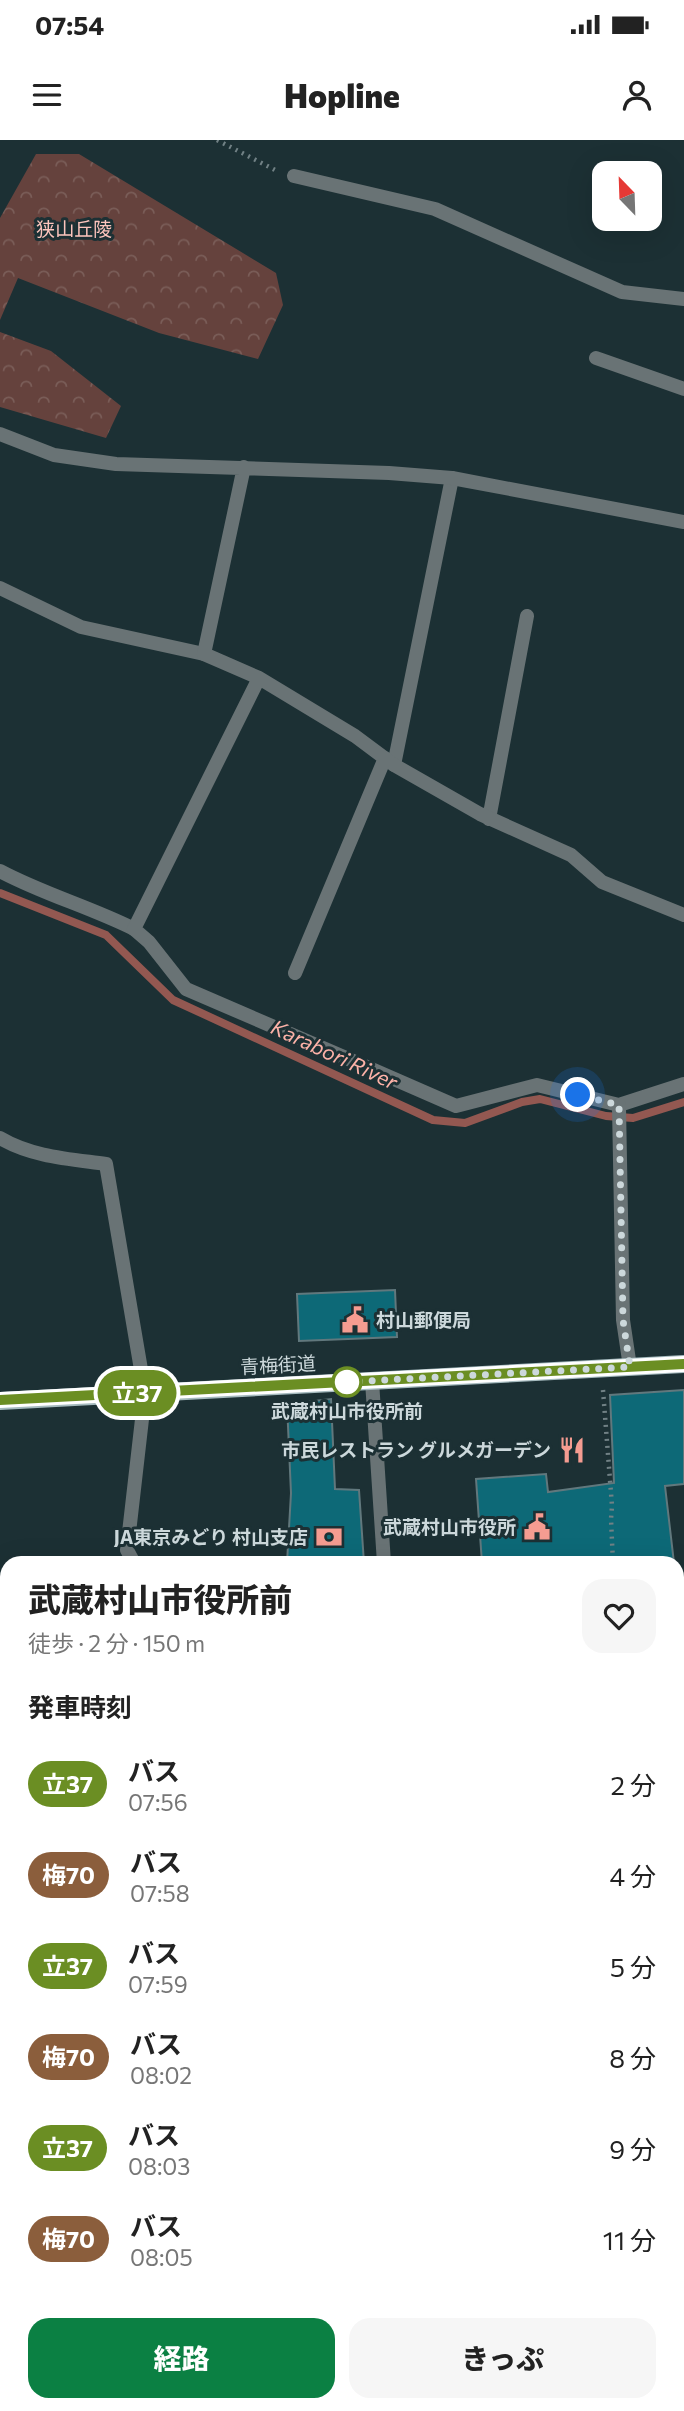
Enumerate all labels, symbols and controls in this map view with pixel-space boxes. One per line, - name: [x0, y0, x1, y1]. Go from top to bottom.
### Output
- text: 07:54: [35, 9, 104, 40]
- text: Hopline: [284, 75, 400, 115]
- icon: menu: [28, 76, 66, 114]
- icon: person: [618, 76, 656, 114]
- north arrow: [592, 161, 662, 231]
- map controls: [592, 161, 662, 231]
- park label: 狭山丘陵: [36, 217, 112, 240]
- water label: Karabori River: [267, 1013, 402, 1094]
- your location: [560, 1077, 595, 1112]
- public building icon: 村山郵便局: [340, 1305, 370, 1335]
- place label: 村山郵便局: [376, 1308, 471, 1331]
- street label: 青梅街道: [239, 1351, 317, 1378]
- marker: 武蔵村山市役所前: [332, 1367, 362, 1397]
- line badge: 立37: [97, 1370, 177, 1416]
- text: 立37: [112, 1378, 162, 1407]
- place label: 武蔵村山市役所前: [271, 1399, 423, 1422]
- restaurant icon: 市民レストラン グルメガーデン: [557, 1435, 587, 1465]
- place label: 市民レストラン グルメガーデン: [281, 1438, 551, 1461]
- public building icon: 武蔵村山市役所: [522, 1512, 552, 1542]
- place label: 武蔵村山市役所: [383, 1515, 516, 1538]
- bank icon: JA東京みどり 村山支店: [314, 1522, 344, 1552]
- place label: JA東京みどり 村山支店: [114, 1525, 308, 1548]
- text: 武蔵村山市役所前: [28, 1578, 292, 1619]
- button: heart: [582, 1579, 656, 1653]
- text: 徒歩 · 2 分 · 150 m: [28, 1629, 205, 1657]
- text: 発車時刻: [28, 1691, 132, 1722]
- text: バス: [128, 1755, 180, 1786]
- text: 立37: [42, 1769, 93, 1798]
- text: 2 分: [611, 1769, 656, 1800]
- text: 07:56: [128, 1788, 188, 1816]
- text: バス: [130, 1846, 182, 1877]
- text: 梅70: [42, 1860, 95, 1889]
- text: 4 分: [609, 1860, 656, 1891]
- text: 07:58: [130, 1879, 190, 1907]
- text: バス: [128, 1937, 180, 1968]
- text: 立37: [42, 1951, 93, 1980]
- text: 5 分: [610, 1951, 656, 1982]
- text: 07:59: [128, 1970, 188, 1998]
- text: バス: [130, 2028, 182, 2059]
- text: 梅70: [42, 2042, 95, 2071]
- text: 8 分: [609, 2042, 656, 2073]
- text: 08:02: [130, 2061, 192, 2089]
- text: バス: [128, 2119, 180, 2150]
- text: 立37: [42, 2133, 93, 2162]
- text: 9 分: [609, 2133, 656, 2164]
- text: 08:03: [128, 2152, 190, 2180]
- text: バス: [130, 2210, 182, 2241]
- text: 梅70: [42, 2224, 95, 2253]
- text: 11 分: [603, 2224, 656, 2255]
- text: 08:05: [130, 2243, 193, 2271]
- button: 経路: [28, 2318, 335, 2398]
- button: きっぷ: [349, 2318, 656, 2398]

